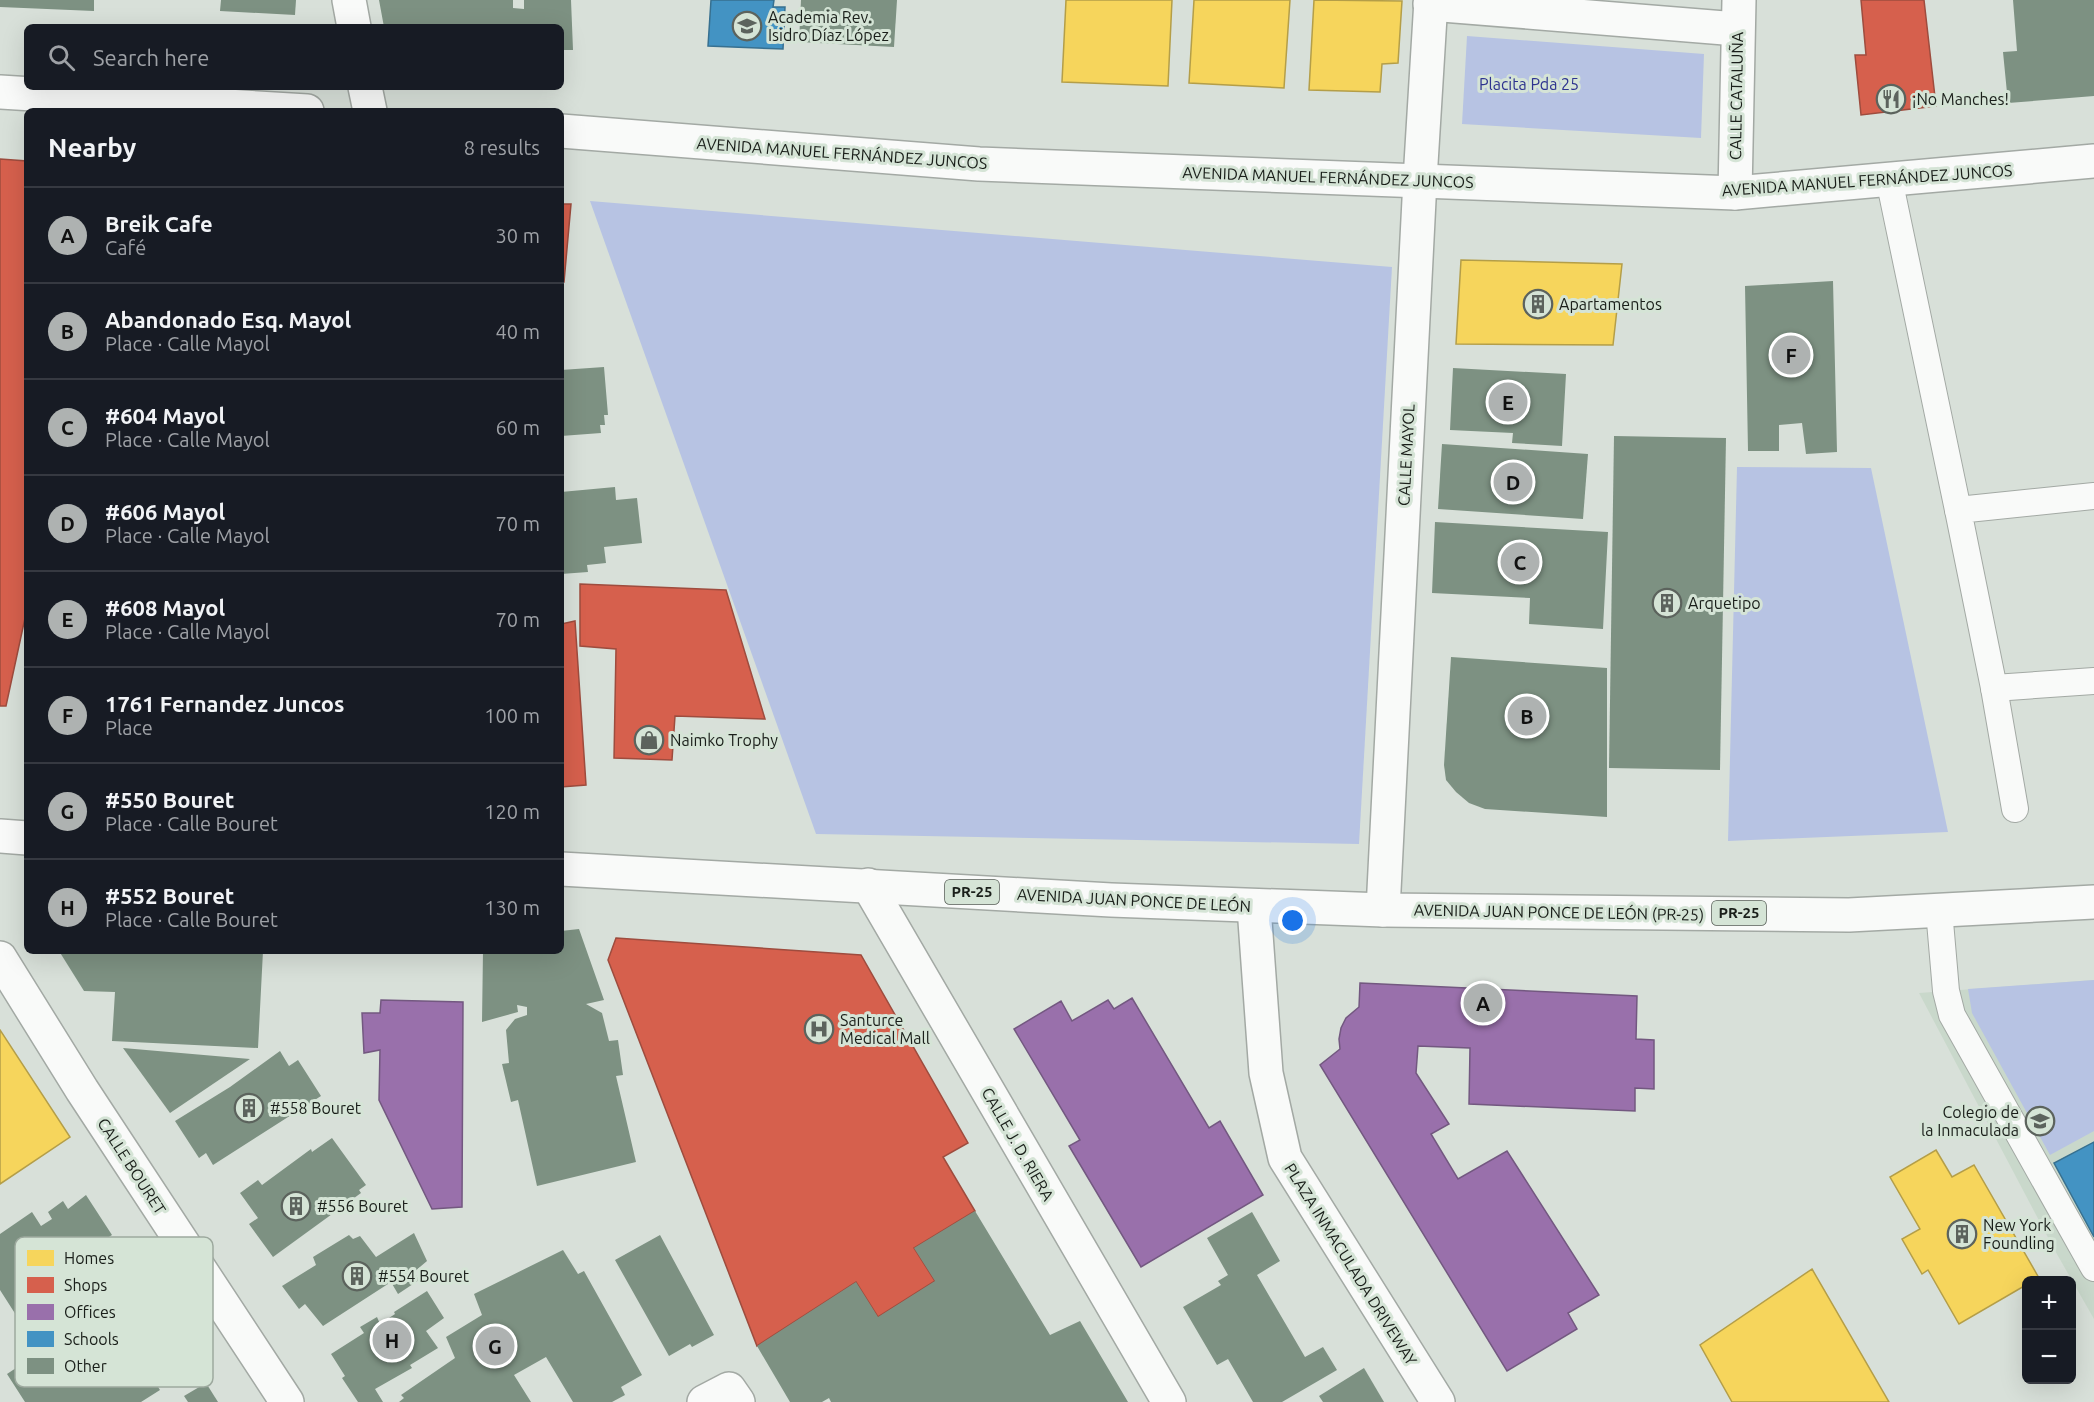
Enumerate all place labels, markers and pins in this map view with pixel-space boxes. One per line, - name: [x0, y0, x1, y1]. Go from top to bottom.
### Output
- place label: Academia Rev. Isidro Díaz López: [768, 8, 889, 44]
- school or university icon: Academia Rev. Isidro Díaz López: [731, 10, 763, 42]
- restaurant icon: ¡No Manches!: [1875, 83, 1907, 115]
- place label: ¡No Manches!: [1912, 90, 2009, 108]
- building icon: Apartamentos: [1522, 288, 1554, 320]
- place label: Apartamentos: [1559, 295, 1662, 313]
- pin: F: [1772, 332, 1810, 378]
- pin: E: [1488, 380, 1528, 424]
- pin: D: [1494, 460, 1532, 504]
- pin: C: [1500, 540, 1540, 584]
- building icon: Arquetipo: [1651, 587, 1683, 619]
- place label: Arquetipo: [1688, 594, 1761, 612]
- pin: B: [1508, 694, 1546, 738]
- shop icon: Naimko Trophy: [633, 724, 665, 756]
- place label: Naimko Trophy: [670, 731, 778, 749]
- pin: A: [1464, 980, 1502, 1026]
- place label: Santurce Medical Mall: [840, 1011, 930, 1047]
- hospital icon: Santurce Medical Mall: [803, 1013, 835, 1045]
- building icon: #558 Bouret: [233, 1092, 265, 1124]
- place label: #558 Bouret: [270, 1099, 362, 1117]
- place label: Colegio de la Inmaculada: [1921, 1103, 2019, 1139]
- school or university icon: Colegio de la Inmaculada: [2024, 1105, 2056, 1137]
- building icon: #556 Bouret: [280, 1190, 312, 1222]
- place label: #556 Bouret: [317, 1197, 409, 1215]
- place label: New York Foundling: [1983, 1216, 2055, 1252]
- building icon: New York Foundling: [1946, 1218, 1978, 1250]
- building icon: #554 Bouret: [341, 1260, 373, 1292]
- place label: #554 Bouret: [378, 1267, 470, 1285]
- pin: H: [372, 1318, 412, 1362]
- pin: G: [476, 1324, 514, 1368]

